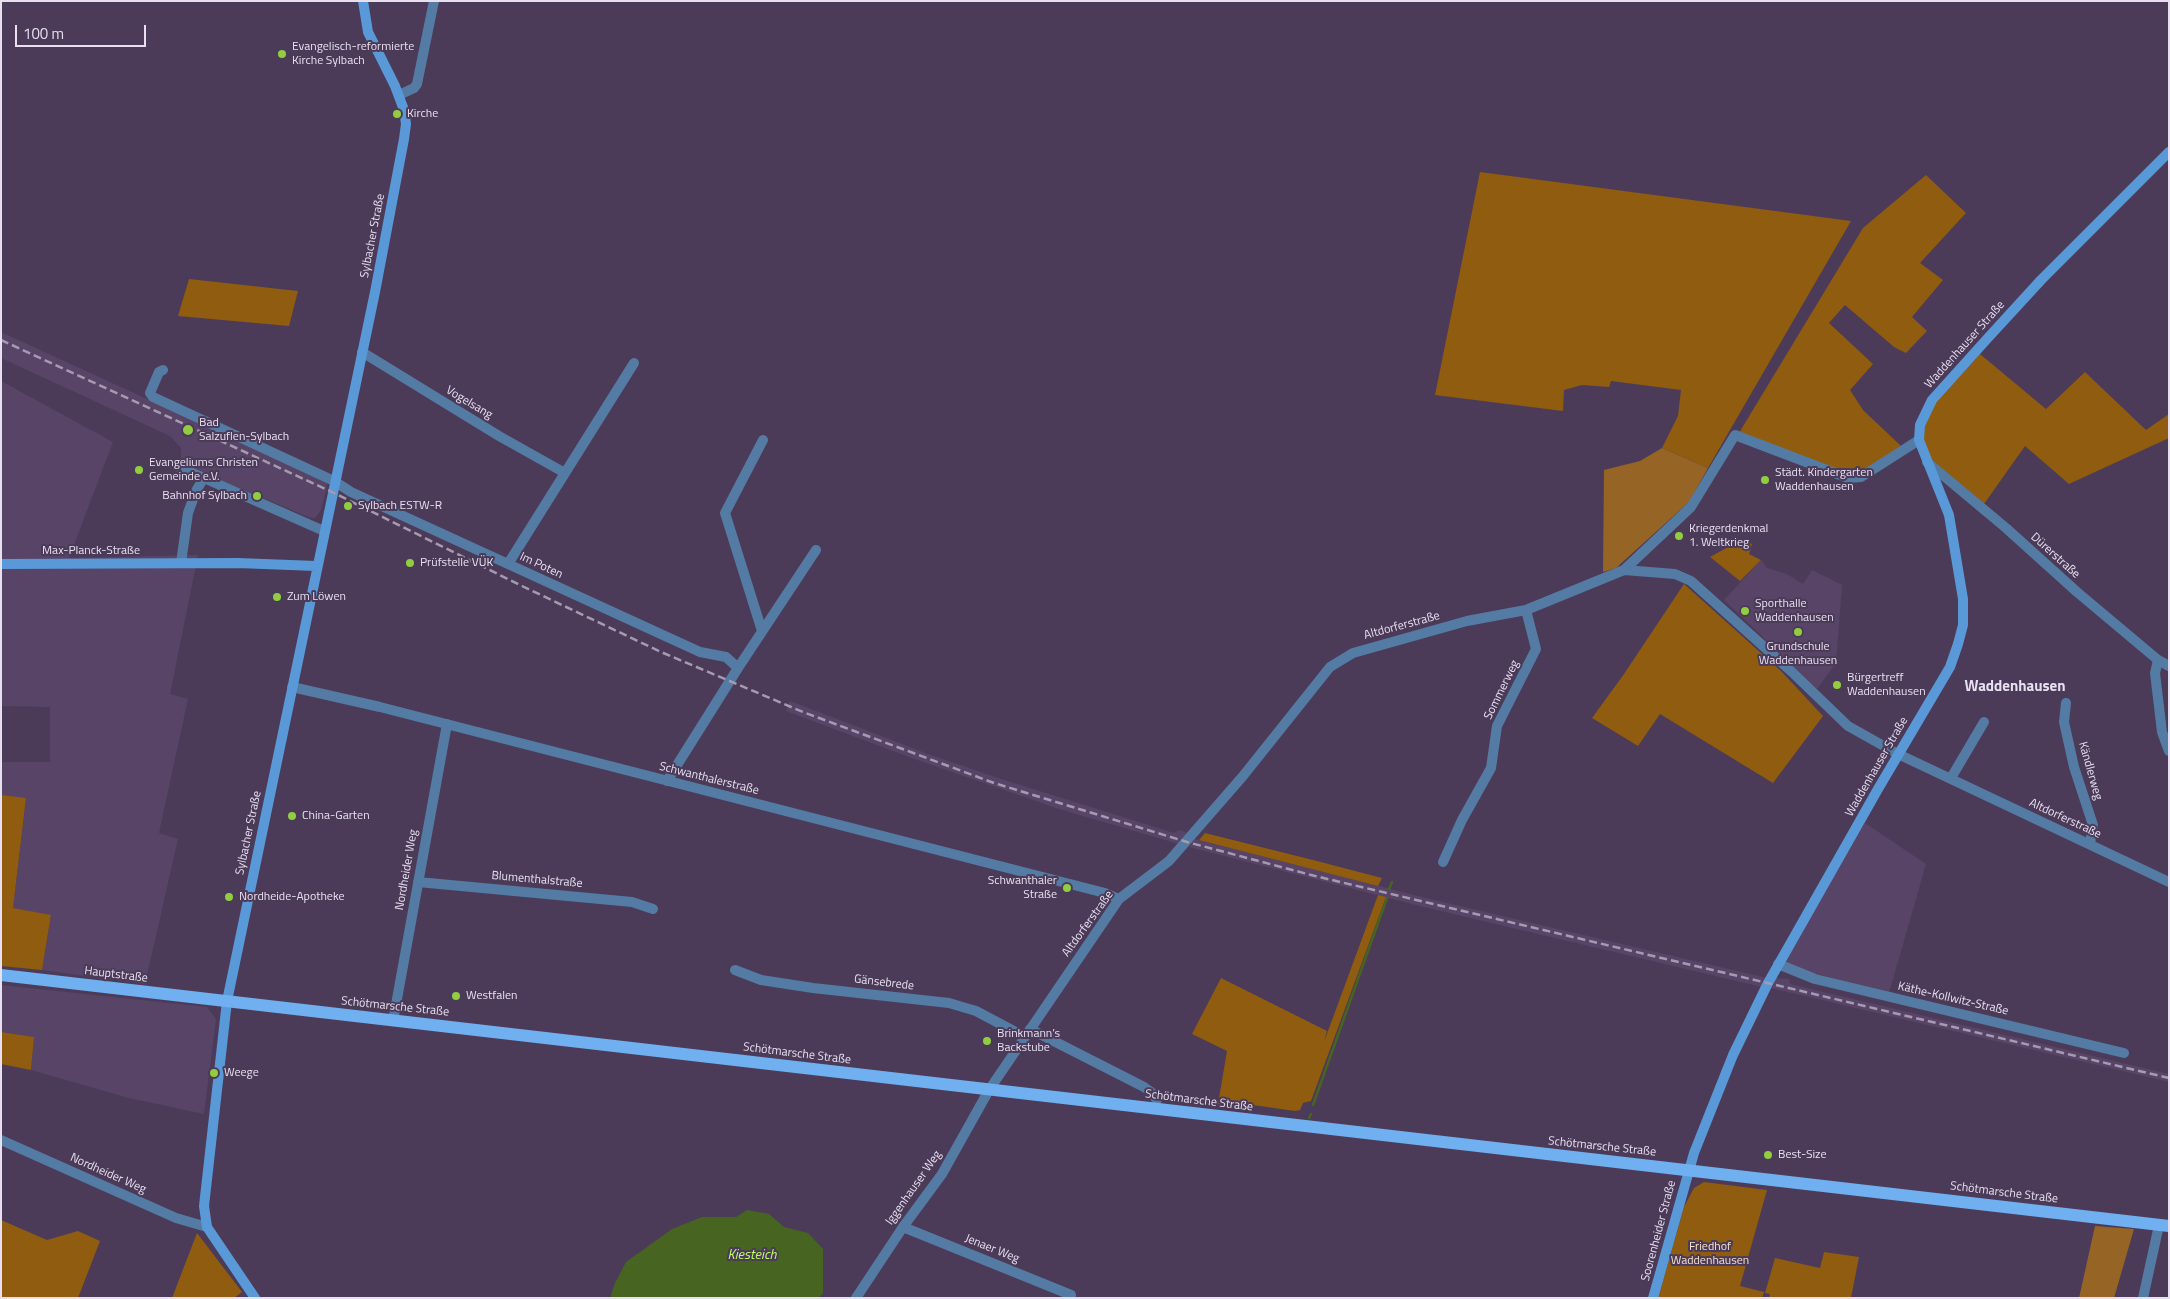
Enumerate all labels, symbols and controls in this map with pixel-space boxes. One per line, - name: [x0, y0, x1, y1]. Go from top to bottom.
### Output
- scale bar: [18, 15, 149, 47]
- text: 100 m: [23, 22, 64, 45]
- place label: Evangelisch-reformierte Kirche Sylbach: [292, 40, 414, 68]
- marker: Evangelisch-reformierte Kirche Sylbach: [276, 48, 288, 60]
- place label: Kirche: [407, 107, 438, 121]
- marker: Kirche: [391, 108, 403, 120]
- street label: Sylbacher Straße: [358, 193, 388, 279]
- street label: Waddenhauser Straße: [1922, 298, 2008, 392]
- street label: Vogelsang: [443, 383, 495, 423]
- place label: Bad Salzuflen-Sylbach: [199, 416, 289, 444]
- marker: Bad Salzuflen-Sylbach: [181, 423, 195, 437]
- place label: Evangeliums Christen Gemeinde e.V.: [149, 456, 258, 484]
- marker: Evangeliums Christen Gemeinde e.V.: [133, 464, 145, 476]
- place label: Städt. Kindergarten Waddenhausen: [1775, 466, 1873, 494]
- marker: Städt. Kindergarten Waddenhausen: [1759, 474, 1771, 486]
- place label: Bahnhof Sylbach: [162, 489, 247, 503]
- marker: Bahnhof Sylbach: [251, 490, 263, 502]
- place label: Sylbach ESTW-R: [358, 499, 442, 513]
- marker: Sylbach ESTW-R: [342, 500, 354, 512]
- place label: Kriegerdenkmal 1. Weltkrieg: [1689, 522, 1768, 550]
- marker: Kriegerdenkmal 1. Weltkrieg: [1673, 530, 1685, 542]
- street label: Dürerstraße: [2027, 530, 2083, 582]
- street label: Max-Planck-Straße: [42, 544, 140, 558]
- street label: Im Poten: [517, 550, 565, 582]
- place label: Prüfstelle VÜK: [420, 556, 493, 570]
- marker: Prüfstelle VÜK: [404, 557, 416, 569]
- place label: Zum Löwen: [287, 590, 346, 604]
- marker: Zum Löwen: [271, 591, 283, 603]
- place label: Sporthalle Waddenhausen: [1755, 597, 1834, 625]
- marker: Sporthalle Waddenhausen: [1739, 605, 1751, 617]
- street label: Altdorferstraße: [1362, 609, 1442, 643]
- marker: Grundschule Waddenhausen: [1792, 626, 1804, 638]
- place label: Grundschule Waddenhausen: [1759, 640, 1837, 668]
- street label: Sommerweg: [1481, 658, 1523, 722]
- place label: Bürgertreff Waddenhausen: [1847, 671, 1926, 699]
- district label: Waddenhausen: [1964, 678, 2066, 696]
- marker: Bürgertreff Waddenhausen: [1831, 679, 1843, 691]
- street label: Waddenhauser Straße: [1843, 715, 1911, 819]
- street label: Kändlerweg: [2075, 740, 2105, 802]
- street label: Schwanthalerstraße: [658, 760, 760, 798]
- street label: Sylbacher Straße: [233, 790, 265, 876]
- street label: Altdorferstraße: [2027, 796, 2103, 842]
- place label: China-Garten: [302, 809, 370, 823]
- marker: China-Garten: [286, 810, 298, 822]
- street label: Nordheider Weg: [393, 829, 421, 911]
- street label: Blumenthalstraße: [491, 869, 583, 891]
- place label: Schwanthaler Straße: [988, 874, 1057, 902]
- marker: Schwanthaler Straße: [1061, 882, 1073, 894]
- street label: Altdorferstraße: [1059, 888, 1117, 960]
- place label: Nordheide-Apotheke: [239, 890, 345, 904]
- marker: Nordheide-Apotheke: [223, 891, 235, 903]
- street label: Hauptstraße: [83, 964, 149, 986]
- street label: Gänsebrede: [853, 972, 915, 994]
- street label: Käthe-Kollwitz-Straße: [1896, 979, 2010, 1019]
- place label: Westfalen: [466, 989, 518, 1003]
- marker: Westfalen: [450, 990, 462, 1002]
- street label: Schötmarsche Straße: [340, 994, 450, 1020]
- place label: Brinkmann’s Backstube: [997, 1027, 1060, 1055]
- marker: Brinkmann’s Backstube: [981, 1035, 993, 1047]
- street label: Schötmarsche Straße: [742, 1040, 852, 1068]
- place label: Weege: [224, 1066, 259, 1080]
- marker: Weege: [208, 1067, 220, 1079]
- street label: Schötmarsche Straße: [1144, 1087, 1254, 1115]
- street label: Schötmarsche Straße: [1547, 1134, 1657, 1160]
- street label: Iggenhauser Weg: [883, 1148, 945, 1228]
- place label: Best-Size: [1778, 1148, 1827, 1162]
- marker: Best-Size: [1762, 1149, 1774, 1161]
- street label: Nordheider Weg: [68, 1151, 148, 1197]
- street label: Soorenheider Straße: [1639, 1179, 1679, 1283]
- street label: Schötmarsche Straße: [1949, 1179, 2059, 1207]
- street label: Jenaer Weg: [963, 1232, 1021, 1266]
- park label: Friedhof Waddenhausen: [1671, 1240, 1749, 1268]
- water label: Kiesteich: [727, 1248, 777, 1264]

